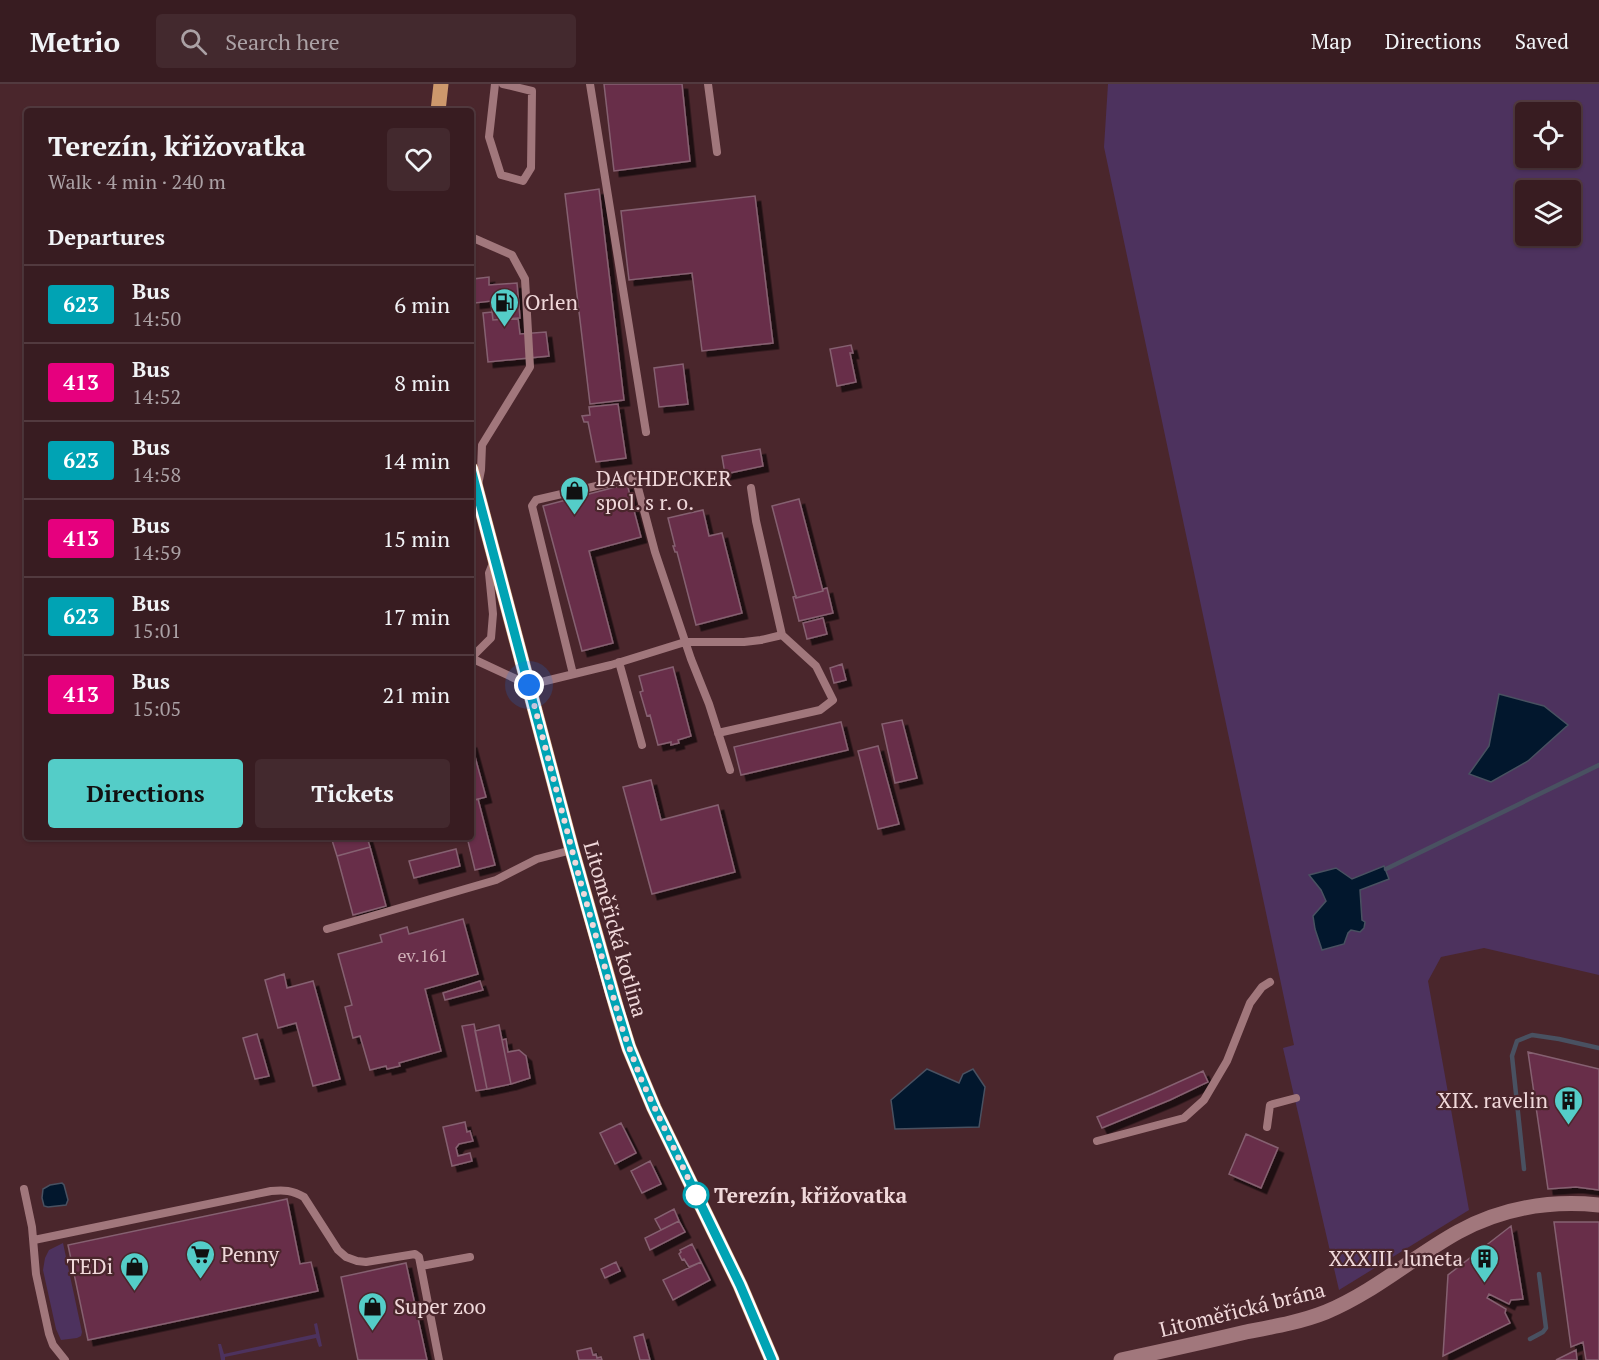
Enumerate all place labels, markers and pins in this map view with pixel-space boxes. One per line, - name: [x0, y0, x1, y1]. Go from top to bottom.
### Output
- fuel station icon: Orlen: [488, 286, 520, 328]
- place label: Orlen: [525, 288, 578, 316]
- place label: DACHDECKER spol. s r. o.: [596, 464, 732, 516]
- shop icon: DACHDECKER spol. s r. o.: [559, 474, 591, 516]
- building icon: XIX. ravelin: [1553, 1084, 1585, 1126]
- place label: XIX. ravelin: [1438, 1086, 1549, 1114]
- place label: Terezín, křižovatka: [714, 1181, 908, 1209]
- marker: Terezín, křižovatka: [683, 1182, 709, 1208]
- supermarket icon: Penny: [184, 1238, 216, 1280]
- place label: Penny: [221, 1240, 279, 1268]
- building icon: XXXIII. luneta: [1468, 1242, 1500, 1284]
- place label: XXXIII. luneta: [1329, 1244, 1463, 1272]
- shop icon: TEDi: [118, 1250, 150, 1292]
- place label: TEDi: [67, 1252, 113, 1280]
- shop icon: Super zoo: [357, 1290, 389, 1332]
- place label: Super zoo: [394, 1292, 486, 1320]

